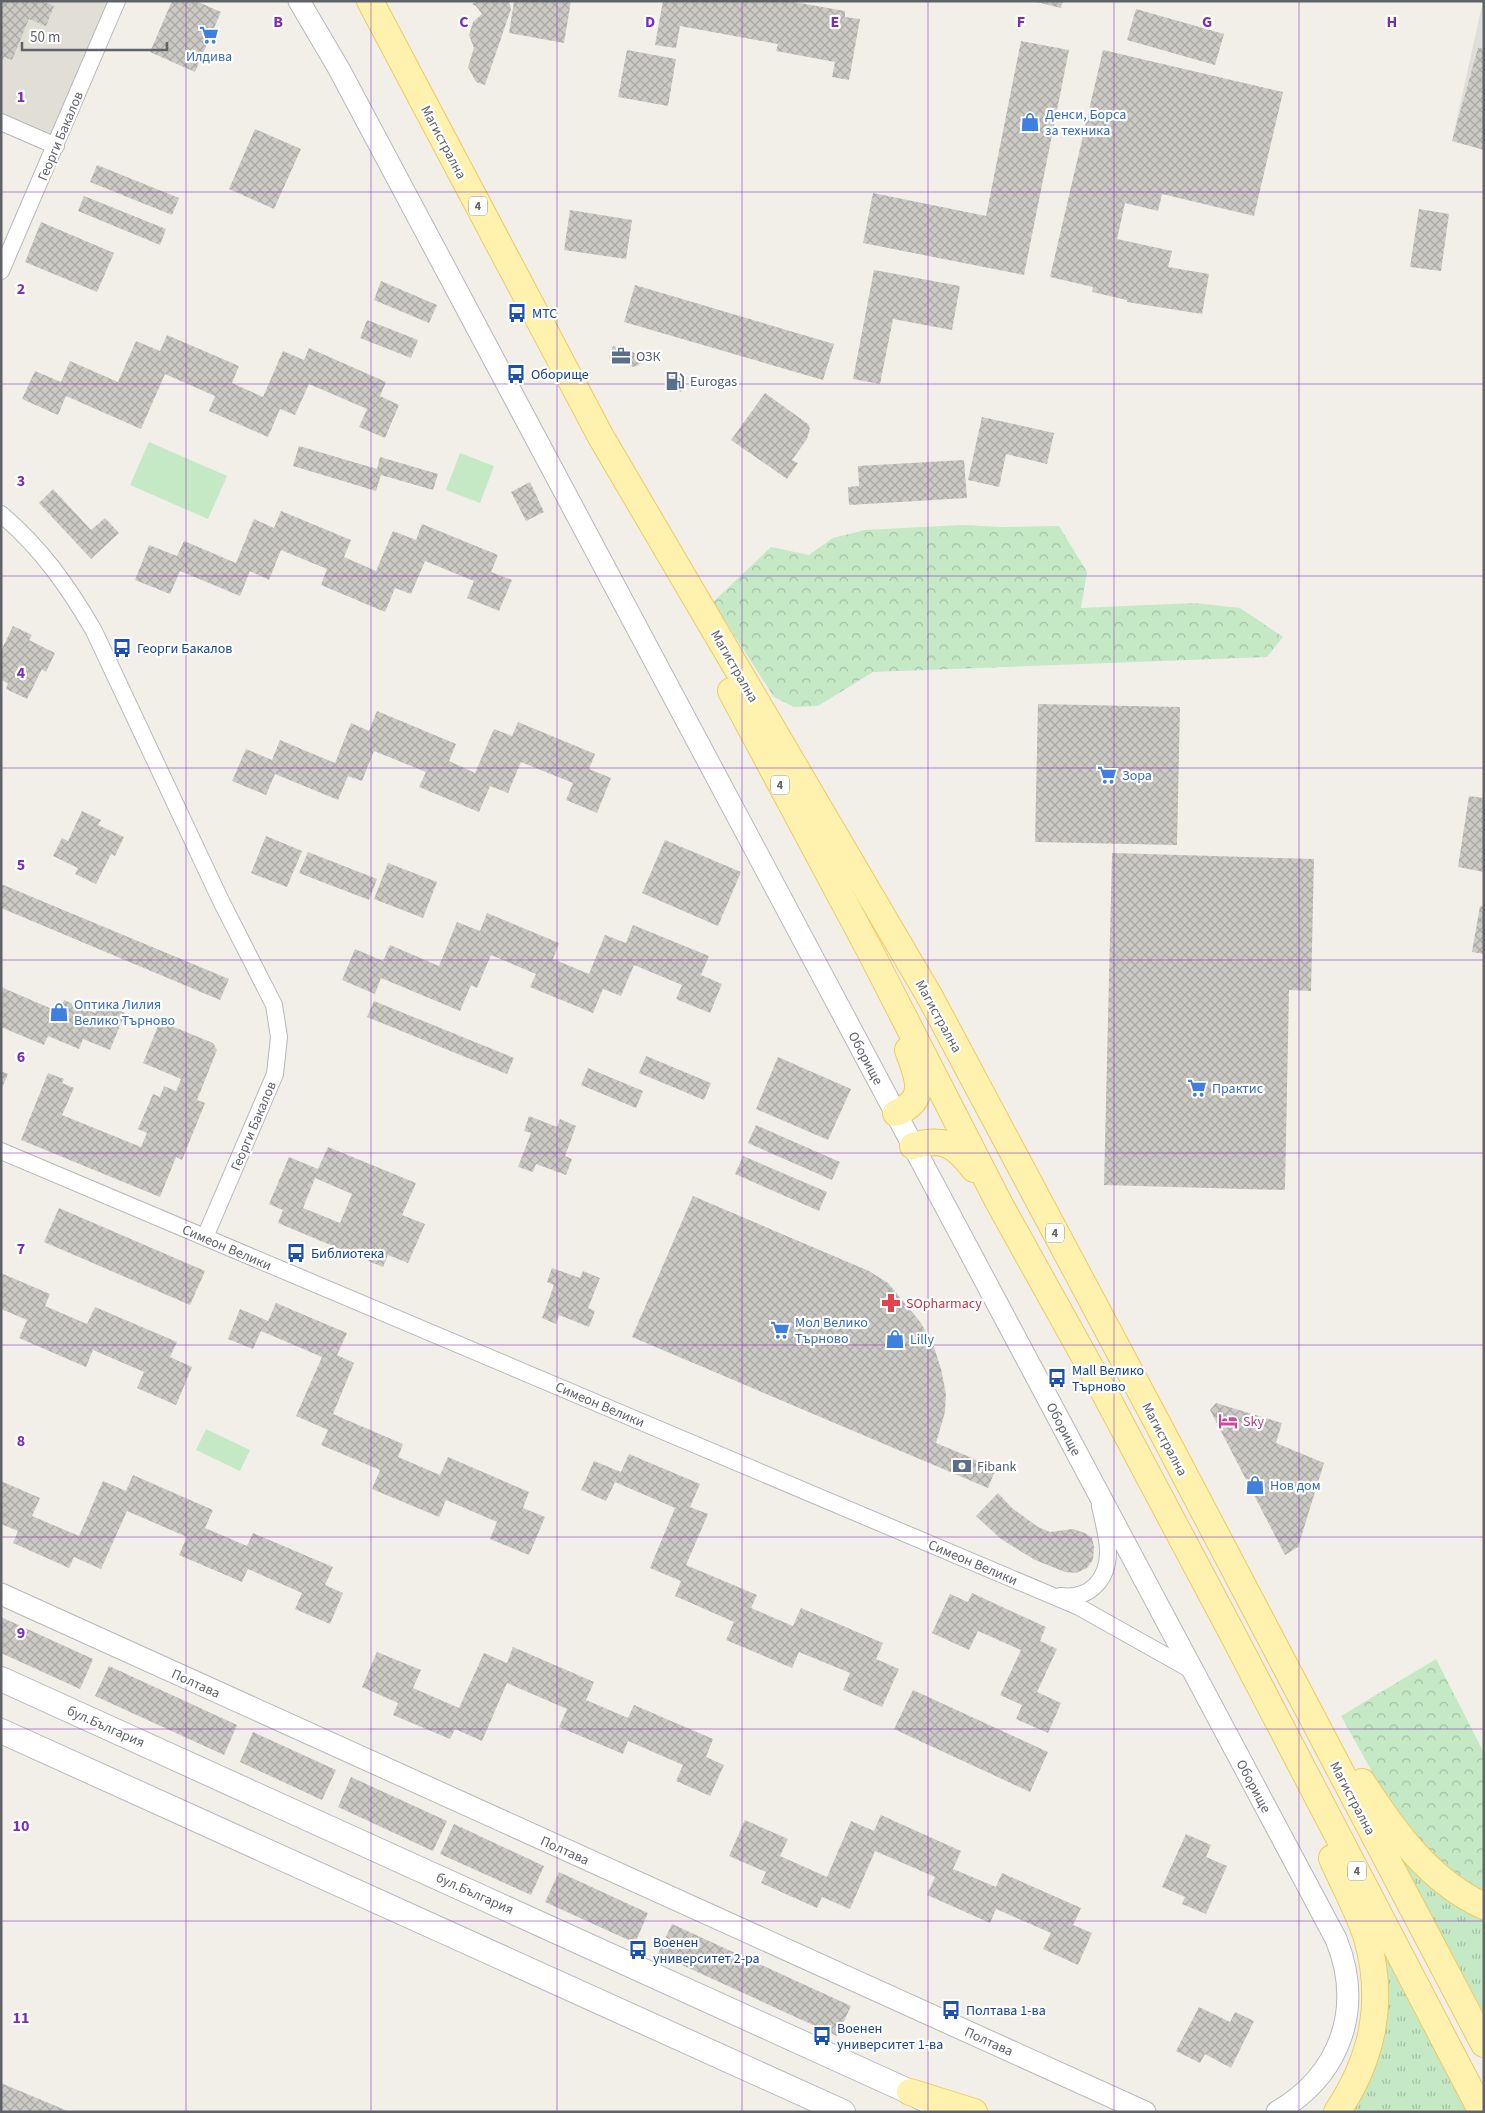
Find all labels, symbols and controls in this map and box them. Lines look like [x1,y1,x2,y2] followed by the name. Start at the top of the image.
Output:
[273,11,283,33] text: B
[459,11,469,33] text: C
[645,11,655,33] text: D
[831,11,839,33] text: E
[1017,11,1025,33] text: F
[1202,11,1212,33] text: G
[1387,11,1397,33] text: H
[22,20,168,52] scale bar
[198,24,220,46] supermarket icon: Илдива
[30,27,60,48] text: 50 m
[186,47,232,67] place label: Илдива
[17,86,25,108] text: 1
[33,89,89,184] street label: Георги Бакалов
[415,102,471,183] street label: Магистрална
[1045,105,1126,141] place label: Денси, Борса за техника
[1019,111,1041,133] shop icon: Денси, Борса за техника
[469,197,487,216] road number: 4
[17,278,25,300] text: 2
[506,302,528,324] bus stop icon: МТС
[532,304,557,324] place label: МТС
[610,345,632,367] office icon: ОЗК
[636,347,662,367] place label: ОЗК
[505,363,527,385] bus stop icon: Оборище
[531,365,589,385] place label: Оборище
[664,370,686,392] fuel station icon: Eurogas
[690,372,737,392] place label: Eurogas
[17,470,25,492] text: 3
[705,627,763,706] street label: Магистрална
[111,637,133,659] bus stop icon: Георги Бакалов
[137,639,232,659] place label: Георги Бакалов
[17,662,26,684] text: 4
[1096,764,1118,786] supermarket icon: Зора
[1122,766,1152,786] place label: Зора
[771,776,789,794] road number: 4
[17,854,25,876] text: 5
[910,976,966,1057] street label: Магистрална
[74,995,175,1031] place label: Оптика Лилия Велико Търново
[48,1001,70,1023] shop icon: Оптика Лилия Велико Търново
[843,1028,888,1089] street label: Оборище
[17,1046,25,1068] text: 6
[1186,1077,1208,1099] supermarket icon: Практис
[226,1079,282,1174] street label: Георги Бакалов
[1212,1079,1264,1099] place label: Практис
[179,1220,274,1276] street label: Симеон Велики
[1046,1224,1064,1242] road number: 4
[17,1238,25,1260] text: 7
[285,1242,307,1264] bus stop icon: Библиотека
[311,1244,384,1264] place label: Библиотека
[880,1292,902,1314] pharmacy icon: SOpharmacy
[906,1294,982,1314] place label: SOpharmacy
[795,1313,868,1349] place label: Мол Велико Търново
[769,1319,791,1341] supermarket icon: Мол Велико Търново
[884,1328,906,1350] shop icon: Lilly
[910,1330,934,1350] place label: Lilly
[1072,1361,1144,1397] place label: Mall Велико Търново
[1046,1367,1068,1389] bus stop icon: Mall Велико Търново
[552,1377,647,1433] street label: Симеон Велики
[1041,1399,1086,1460] street label: Оборище
[1136,1399,1192,1480] street label: Магистрална
[1217,1410,1239,1432] hotel icon: Sky
[1243,1412,1264,1432] place label: Sky
[17,1430,25,1452] text: 8
[951,1455,973,1477] bank icon: Fibank
[977,1457,1017,1477] place label: Fibank
[1244,1474,1266,1496] shop icon: Нов дом
[1270,1476,1321,1496] place label: Нов дом
[925,1535,1020,1591] street label: Симеон Велики
[17,1622,25,1644] text: 9
[168,1664,223,1704] street label: Полтава
[63,1701,148,1753] street label: бул.България
[1231,1756,1276,1817] street label: Оборище
[1324,1758,1380,1839] street label: Магистрална
[13,1815,29,1837] text: 10
[537,1831,592,1871] street label: Полтава
[1348,1862,1366,1880] road number: 4
[432,1868,517,1920] street label: бул.България
[653,1933,760,1969] place label: Военен университет 2-ра
[627,1939,649,1961] bus stop icon: Военен университет 2-ра
[940,1999,962,2021] bus stop icon: Полтава 1-ва
[966,2001,1046,2021] place label: Полтава 1-ва
[13,2007,29,2029] text: 11
[837,2019,943,2055] place label: Военен университет 1-ва
[961,2022,1016,2062] street label: Полтава
[811,2025,833,2047] bus stop icon: Военен университет 1-ва

